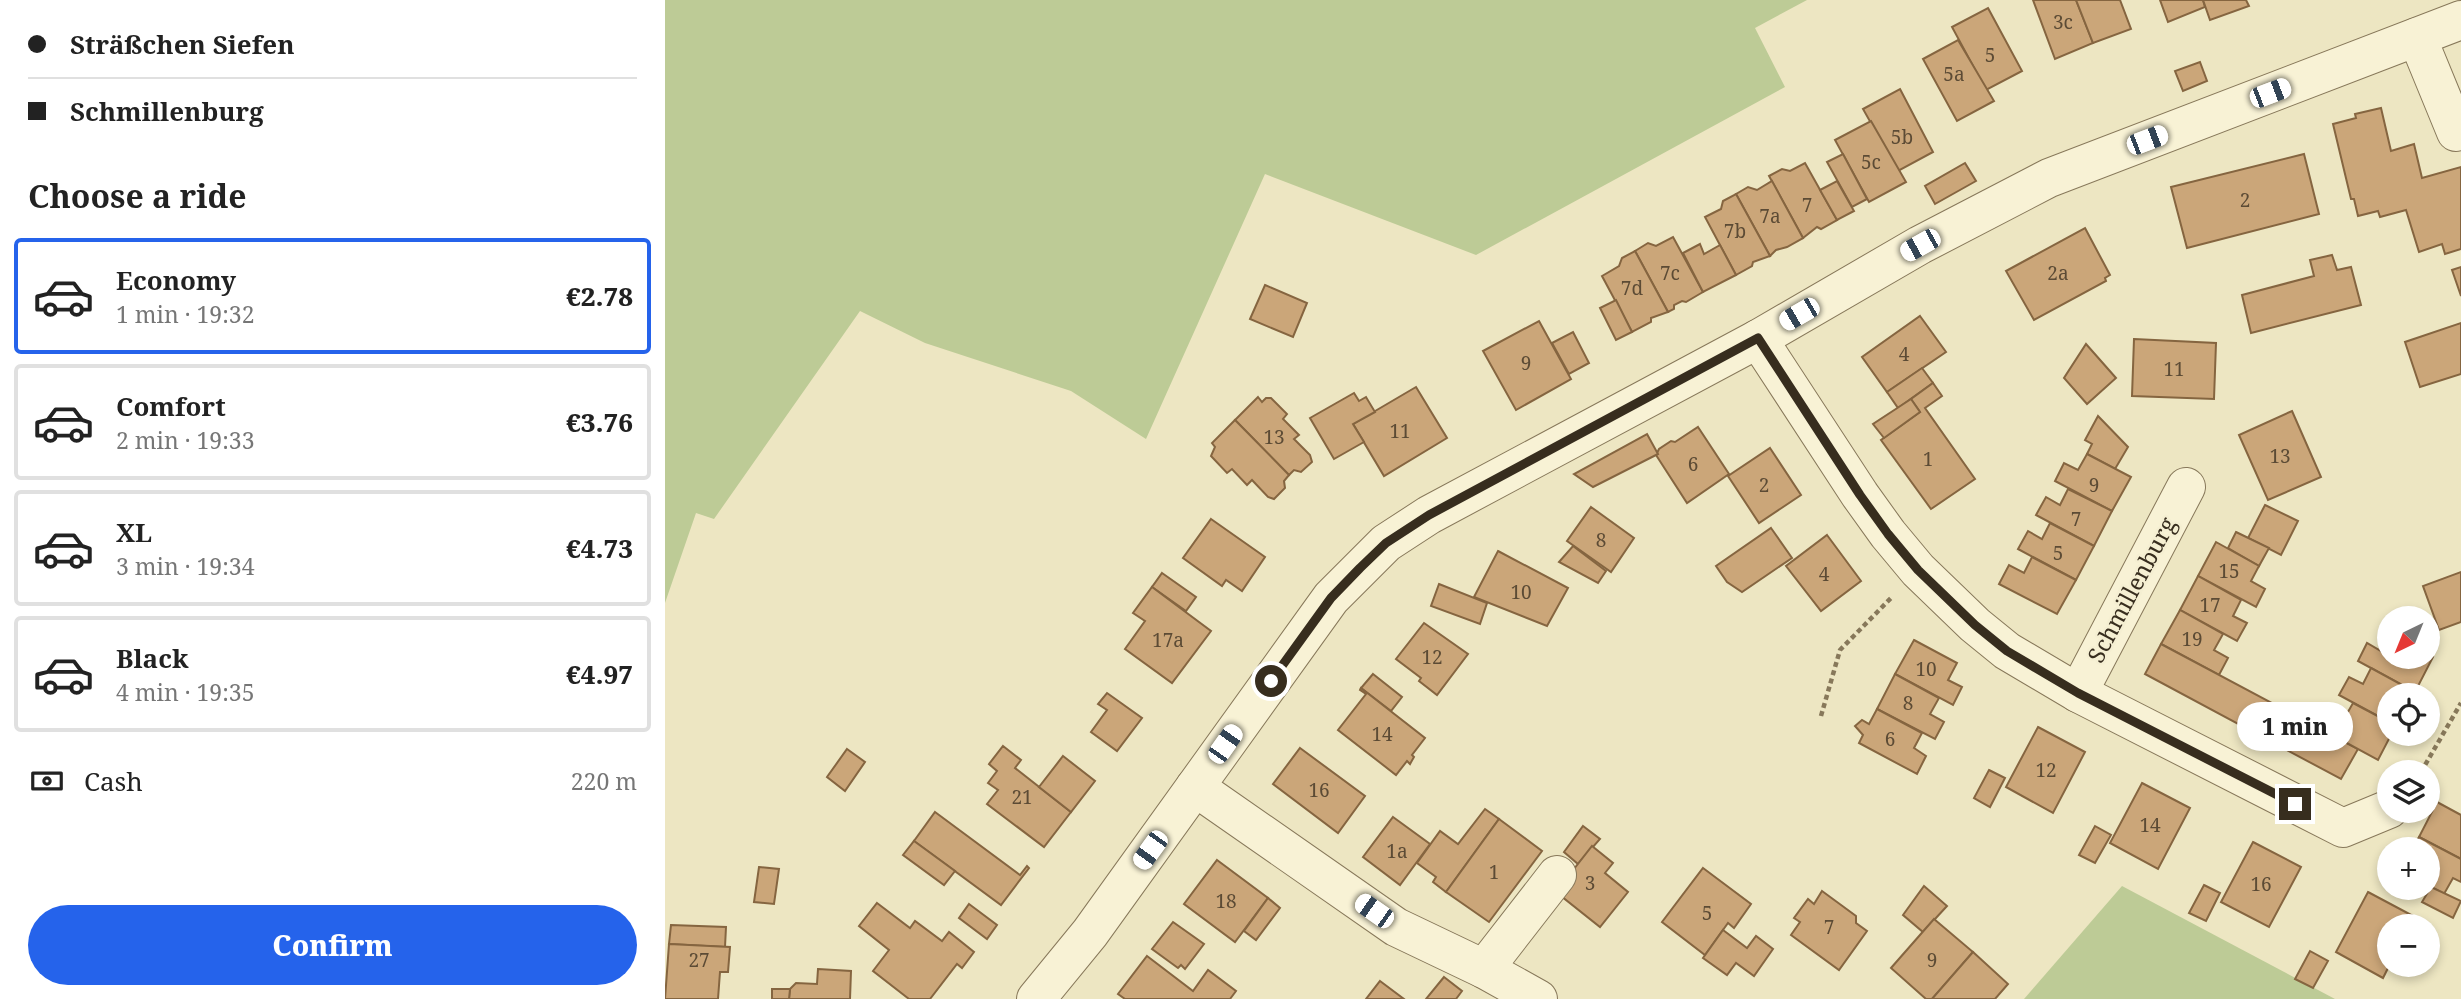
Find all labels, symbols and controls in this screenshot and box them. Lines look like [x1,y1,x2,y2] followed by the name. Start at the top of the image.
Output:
[2053,9,2073,35] house number: 3c
[70,26,295,62] text: Sträßchen Siefen
[1985,42,1995,68] house number: 5
[1943,61,1965,87] house number: 5a
[2247,76,2294,110] car
[70,93,264,129] text: Schmillenburg
[2124,123,2171,157] car
[1891,124,1913,150] house number: 5b
[1861,149,1881,175] house number: 5c
[28,174,247,217] text: Choose a ride
[2240,187,2250,213] house number: 2
[1802,192,1812,218] house number: 7
[1759,203,1781,229] house number: 7a
[1724,218,1746,244] house number: 7b
[1897,226,1944,264] car
[1660,260,1680,286] house number: 7c
[2047,260,2069,286] house number: 2a
[116,262,236,298] text: Economy
[32,265,95,328] icon: car
[1621,275,1643,301] house number: 7d
[566,278,633,314] text: €2.78
[1776,294,1823,334] car
[116,298,254,330] text: 1 min · 19:32
[1899,341,1910,367] house number: 4
[1521,350,1531,376] house number: 9
[2163,356,2185,382] house number: 11
[116,388,226,424] text: Comfort
[32,391,95,454] icon: car
[566,404,633,440] text: €3.76
[1389,418,1411,444] house number: 11
[116,424,254,456] text: 2 min · 19:33
[1263,424,1285,450] house number: 13
[2269,443,2291,469] house number: 13
[1923,446,1933,472] house number: 1
[1688,451,1698,477] house number: 6
[1759,472,1769,498] house number: 2
[2089,472,2099,498] house number: 9
[2071,506,2081,532] house number: 7
[2079,510,2183,668] street label: Schmillenburg
[116,514,152,550] text: XL
[32,517,95,580] icon: car
[1596,527,1606,553] house number: 8
[566,530,633,566] text: €4.73
[2053,540,2063,566] house number: 5
[116,550,254,582] text: 3 min · 19:34
[2218,558,2240,584] house number: 15
[1819,561,1830,587] house number: 4
[1510,579,1532,605] house number: 10
[2199,592,2221,618] house number: 17
[2377,606,2439,668] north arrow
[2377,606,2440,977] map controls
[2181,626,2203,652] house number: 19
[1152,627,1184,653] house number: 17a
[116,640,189,676] text: Black
[32,643,95,706] icon: car
[1421,644,1443,670] house number: 12
[566,656,633,692] text: €4.97
[1915,656,1937,682] house number: 10
[1255,665,1287,697] route start
[116,676,254,708] text: 4 min · 19:35
[2377,683,2440,746] button: locate
[1903,690,1913,716] house number: 8
[2237,702,2353,752] callout: 1 min
[2262,710,2328,742] text: 1 min
[1205,721,1246,767] car
[1371,721,1393,747] house number: 14
[1885,726,1895,752] house number: 6
[2035,757,2057,783] house number: 12
[2377,760,2440,823] button: layers
[28,762,66,800] icon: cash
[84,763,143,799] text: Cash
[571,765,637,797] text: 220 m
[1308,777,1330,803] house number: 16
[1011,784,1033,810] house number: 21
[2279,788,2311,820] route end
[2139,812,2161,838] house number: 14
[1130,827,1171,873] car
[2377,837,2440,900] button: +
[1386,838,1408,864] house number: 1a
[1489,859,1499,885] house number: 1
[1585,870,1595,896] house number: 3
[2250,871,2272,897] house number: 16
[1215,888,1237,914] house number: 18
[1351,890,1398,932] car
[1702,900,1712,926] house number: 5
[28,905,637,985] button: Confirm
[1824,914,1834,940] house number: 7
[2377,914,2440,977] button: −
[688,947,710,973] house number: 27
[1927,947,1937,973] house number: 9

